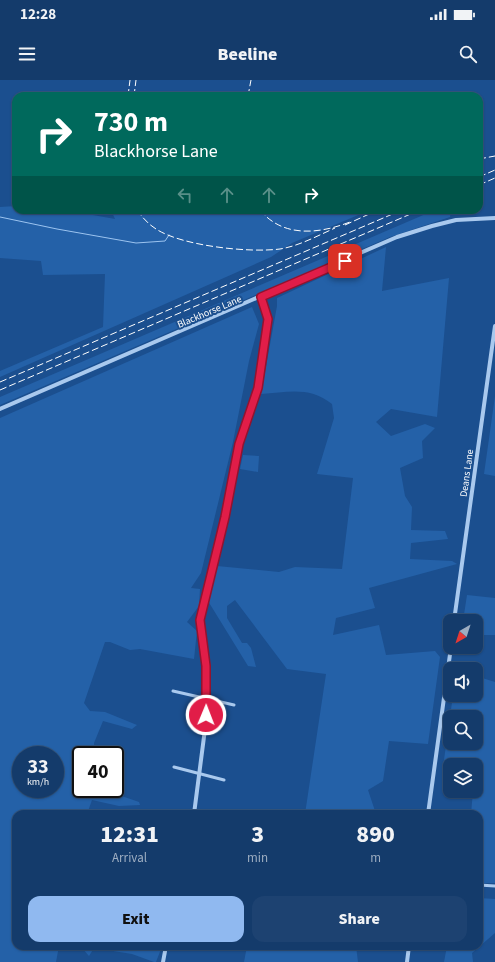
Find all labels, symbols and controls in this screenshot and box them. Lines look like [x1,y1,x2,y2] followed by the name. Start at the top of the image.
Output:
[20,4,56,25] text: 12:28
[218,42,277,67] text: Beeline
[16,43,38,65] icon: menu
[457,43,479,65] icon: search
[94,102,168,142] text: 730 m
[28,108,80,160] icon: right
[94,139,218,164] text: Blackhorse Lane
[174,184,196,206] icon: left
[216,184,238,206] icon: ahead
[258,184,280,206] icon: ahead
[300,184,322,206] icon: right
[328,244,362,278] pin
[334,250,356,272] icon: arrive
[175,292,244,332] street label: Blackhorse Lane
[457,448,477,498] street label: Deans Lane
[443,614,483,654] north arrow
[443,614,483,798] map controls
[443,662,483,702] button: sound
[185,694,227,736] position arrow
[443,710,483,750] button: search
[72,746,124,798] speed limit sign: 40
[27,753,49,781] text: 33
[443,758,483,798] button: layers
[27,775,49,789] text: km/h
[100,817,159,852] text: 12:31
[251,817,264,852] text: 3
[356,817,395,852] text: 890
[112,849,147,867] text: Arrival
[247,849,268,867] text: min
[370,849,381,867] text: m
[28,896,244,942] button: Exit
[252,896,467,942] button: Share

